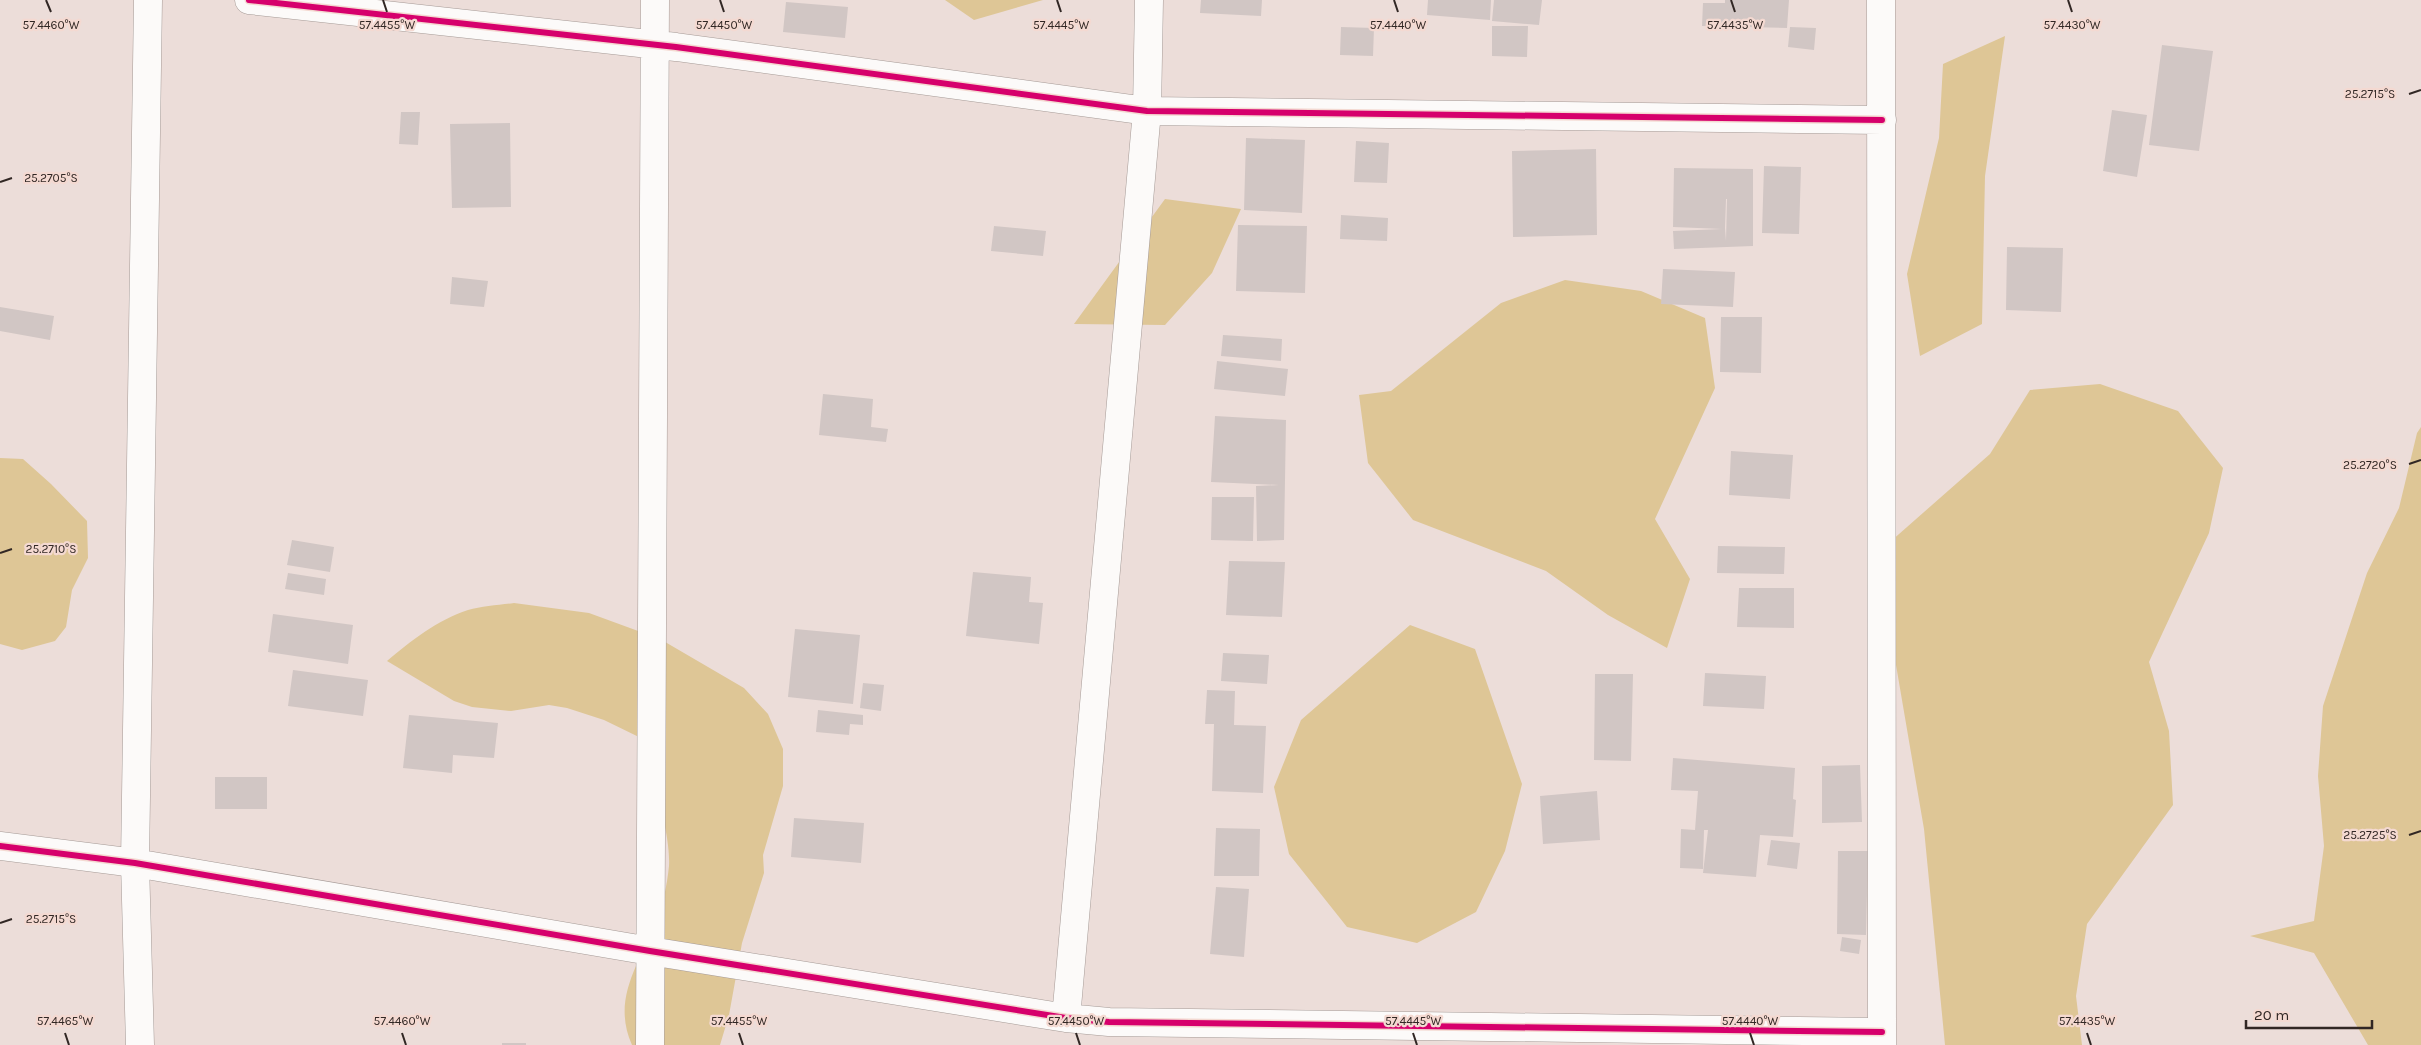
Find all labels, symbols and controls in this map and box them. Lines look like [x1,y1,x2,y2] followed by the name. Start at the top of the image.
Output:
[23,18,80,32] text: 57.4460°W
[359,18,415,32] text: 57.4455°W
[696,18,753,32] text: 57.4450°W
[1033,18,1089,32] text: 57.4445°W
[1370,18,1427,32] text: 57.4440°W
[1707,18,1764,32] text: 57.4435°W
[2044,18,2101,32] text: 57.4430°W
[2345,87,2395,101] text: 25.2715°S
[24,171,78,185] text: 25.2705°S
[2343,458,2397,472] text: 25.2720°S
[26,542,76,556] text: 25.2710°S
[2343,828,2397,842] text: 25.2725°S
[26,912,76,926] text: 25.2715°S
[2246,998,2372,1030] scale bar
[2254,1006,2289,1024] text: 20 m
[37,1014,93,1028] text: 57.4465°W
[374,1014,431,1028] text: 57.4460°W
[711,1014,767,1028] text: 57.4455°W
[1048,1014,1105,1028] text: 57.4450°W
[1385,1014,1441,1028] text: 57.4445°W
[1722,1014,1779,1028] text: 57.4440°W
[2059,1014,2116,1028] text: 57.4435°W

